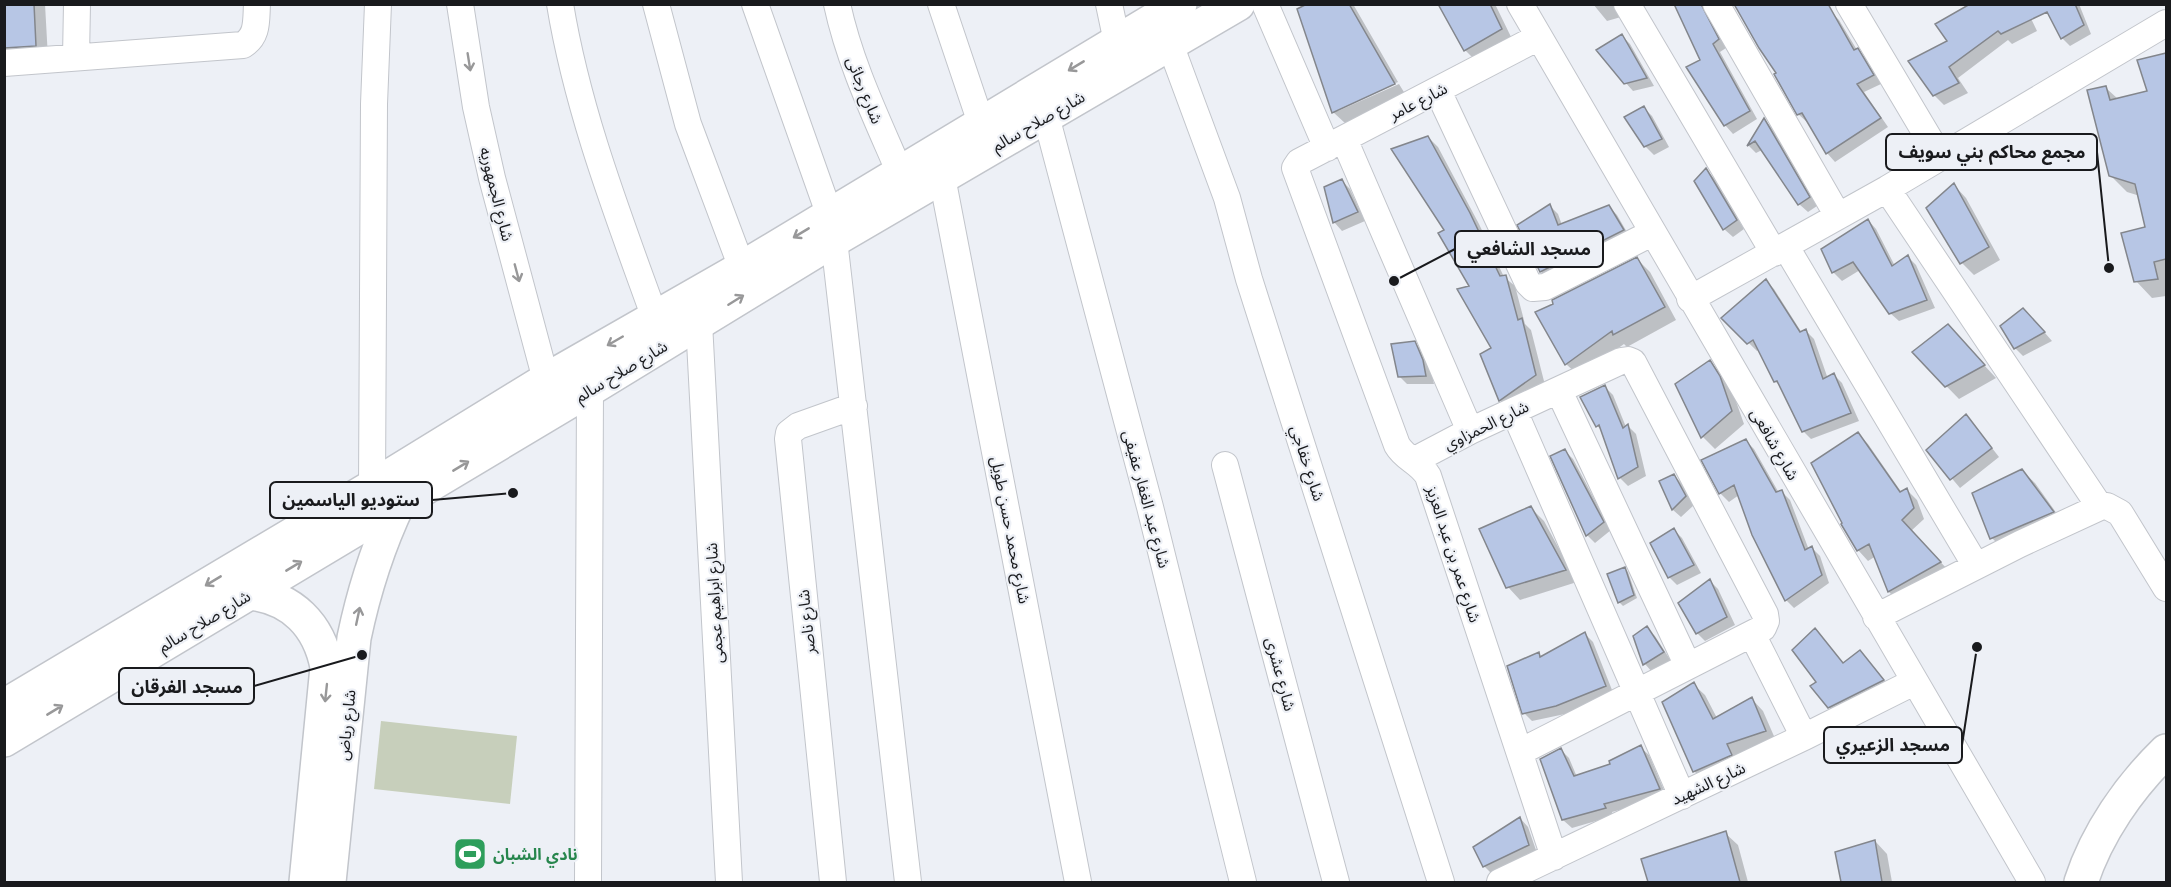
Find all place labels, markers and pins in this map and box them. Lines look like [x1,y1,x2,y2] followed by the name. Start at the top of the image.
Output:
[1886,134,2097,170] callout: مجمع محاكم بني سويف
[1455,231,1603,267] callout: مسجد الشافعي
[270,482,432,518] callout: ستوديو الياسمين
[119,668,254,704] callout: مسجد الفرقان
[1824,727,1962,763] callout: مسجد الزعيري
[452,836,488,872] sports icon: نادي الشبان
[493,845,578,868] place label: نادي الشبان

